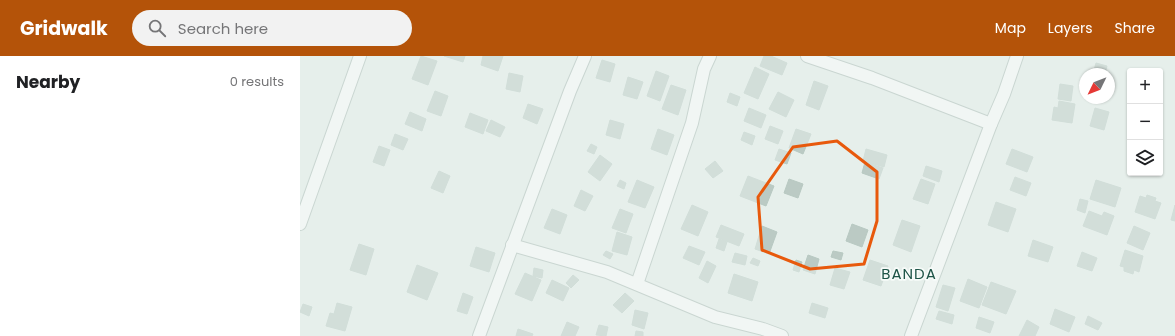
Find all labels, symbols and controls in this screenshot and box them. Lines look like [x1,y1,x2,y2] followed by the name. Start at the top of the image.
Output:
[132,10,412,46] search box
[20,15,108,42] text: Gridwalk
[146,17,168,39] icon: search
[178,18,268,39] text: Search here
[995,18,1026,38] text: Map
[1048,18,1092,38] text: Layers
[1114,18,1155,38] text: Share
[1079,68,1115,104] north arrow
[1127,68,1163,176] map controls
[1127,68,1163,104] button: +
[16,70,80,94] text: Nearby
[230,72,284,91] text: 0 results
[1127,104,1163,140] button: −
[1127,140,1163,176] button: layers
[881,263,937,284] district label: BANDA

